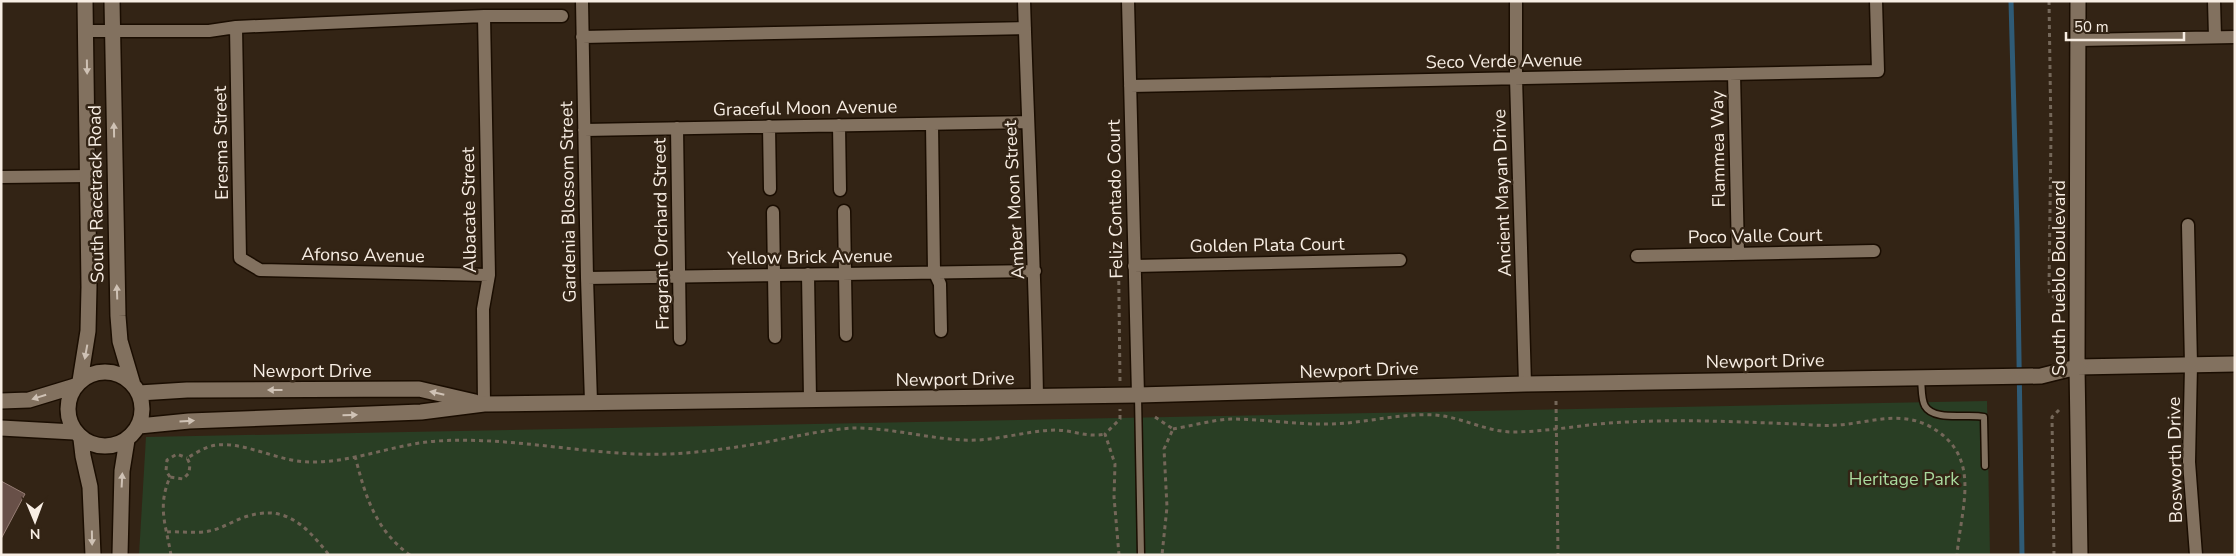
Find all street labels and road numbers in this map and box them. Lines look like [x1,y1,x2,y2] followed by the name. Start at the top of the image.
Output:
[1425,48,1583,74] street label: Seco Verde Avenue
[208,85,234,200] street label: Eresma Street
[1705,90,1731,208] street label: Flammea Way
[713,94,897,122] street label: Graceful Moon Avenue
[554,100,582,303] street label: Gardenia Blossom Street
[82,105,110,283] street label: South Racetrack Road
[1487,109,1517,277] street label: Ancient Mayan Drive
[998,119,1030,280] street label: Amber Moon Street
[1102,119,1128,279] street label: Feliz Contado Court
[647,137,675,330] street label: Fragrant Orchard Street
[456,146,482,273] street label: Albacate Street
[2047,180,2071,376] street label: South Pueblo Boulevard
[1688,223,1823,249] street label: Poco Valle Court
[1189,232,1345,258] street label: Golden Plata Court
[301,242,425,268] street label: Afonso Avenue
[726,244,893,270] street label: Yellow Brick Avenue
[1705,348,1825,374] street label: Newport Drive
[1299,356,1419,384] street label: Newport Drive
[253,359,371,383] street label: Newport Drive
[895,366,1015,392] street label: Newport Drive
[2162,397,2188,523] street label: Bosworth Drive

